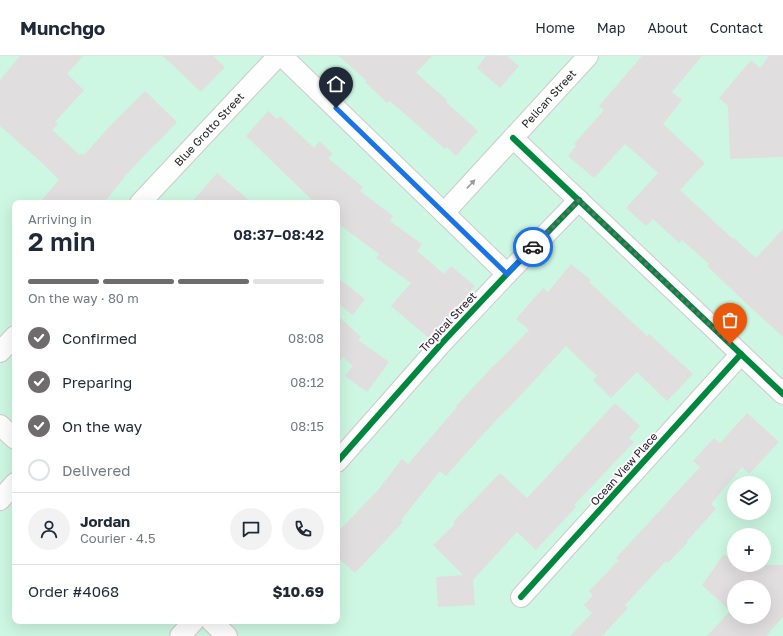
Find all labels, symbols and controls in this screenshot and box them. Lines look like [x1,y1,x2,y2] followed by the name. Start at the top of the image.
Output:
[20,16,105,39] text: Munchgo
[535,19,575,36] text: Home
[597,19,625,36] text: Map
[647,19,688,36] text: About
[710,19,763,36] text: Contact
[319,67,353,108] pin
[518,67,578,130] street label: Pelican Street
[325,73,347,95] icon: home
[171,90,246,168] street label: Blue Grotto Street
[466,179,475,189] one-way arrow
[28,211,92,227] text: Arriving in
[233,225,324,243] text: 08:37–08:42
[28,226,96,257] text: 2 min
[513,227,553,267] courier
[522,236,544,258] icon: car
[416,289,479,354] street label: Tropical Street
[28,290,139,306] text: On the way · 80 m
[713,303,747,344] pin
[719,309,741,331] icon: bag
[28,327,50,349] icon: check
[62,329,137,347] text: Confirmed
[288,330,324,346] text: 08:08
[28,371,50,393] icon: check
[62,373,132,391] text: Preparing
[290,374,324,390] text: 08:12
[28,415,50,437] icon: check
[62,417,142,435] text: On the way
[290,418,324,434] text: 08:15
[587,429,660,508] street label: Ocean View Place
[62,461,130,479] text: Delivered
[727,476,771,624] map controls
[727,476,771,520] button: layers
[28,508,70,550] button: person
[230,508,272,550] button: chat
[282,508,324,550] button: phone
[80,512,130,530] text: Jordan
[727,528,771,572] button: +
[80,530,155,546] text: Courier · 4.5
[727,580,771,624] button: −
[28,582,119,600] text: Order #4068
[273,582,324,600] text: $10.69

